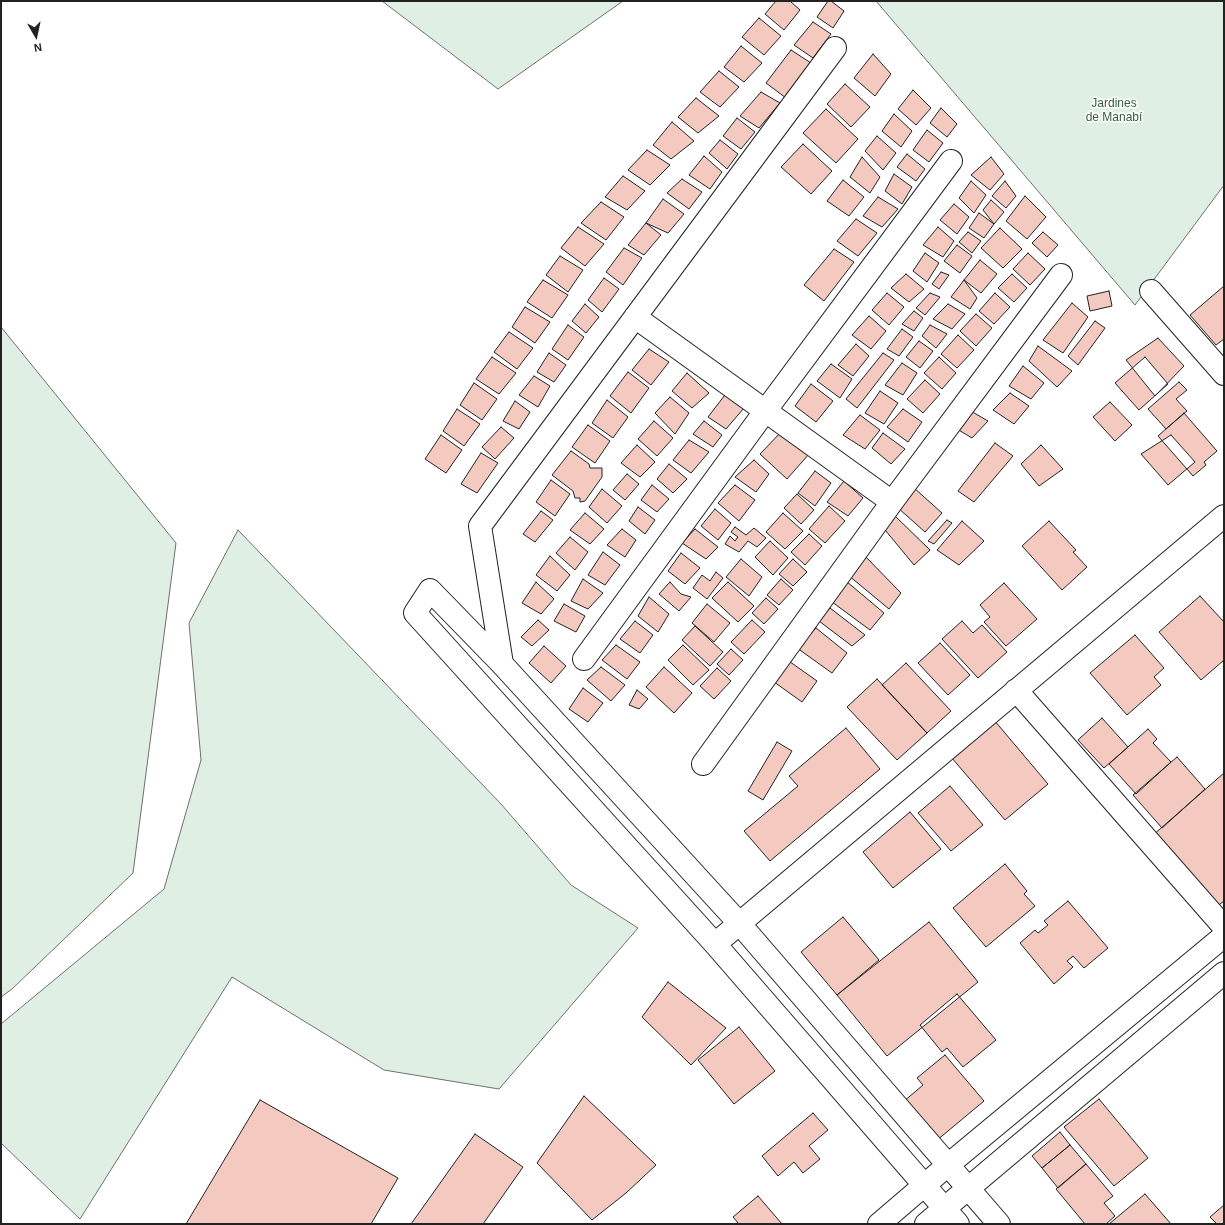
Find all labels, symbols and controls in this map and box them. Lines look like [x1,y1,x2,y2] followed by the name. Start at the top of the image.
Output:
[16,16,56,56] north arrow
[33,41,43,54] text: N
[1086,97,1142,125] park label: Jardines de Manabí

